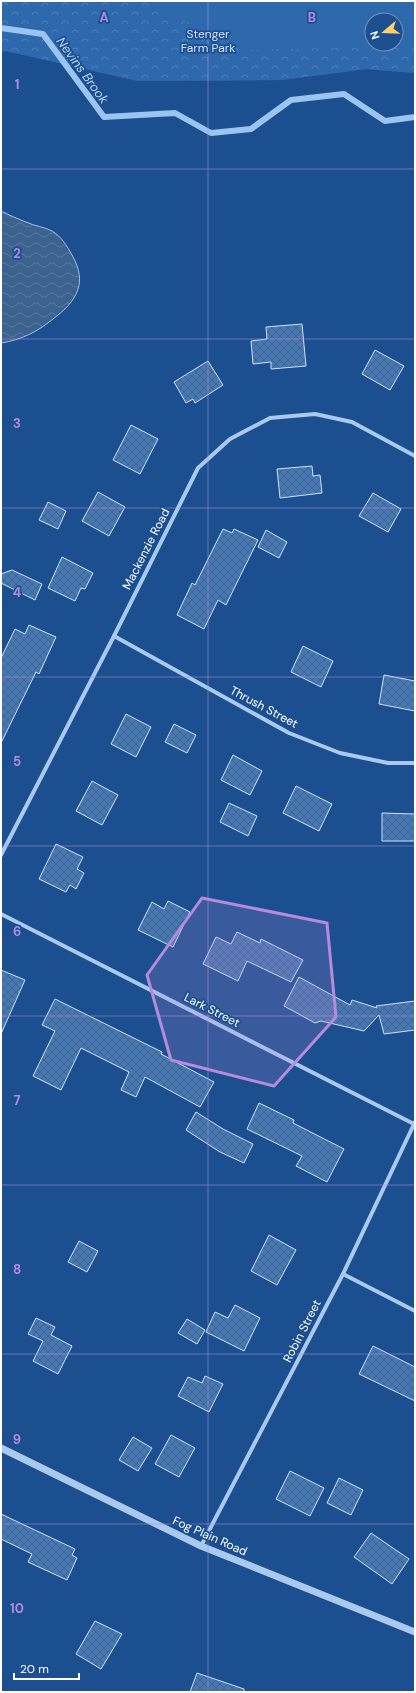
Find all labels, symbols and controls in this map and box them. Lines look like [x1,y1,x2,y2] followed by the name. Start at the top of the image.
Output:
[99,9,109,26] text: A
[308,9,316,26] text: B
[364,12,404,52] north arrow
[181,26,235,56] park label: Stenger Farm Park
[367,29,382,41] text: N
[53,34,113,107] water label: Nevins Brook
[15,76,19,93] text: 1
[13,245,21,262] text: 2
[13,415,21,432] text: 3
[119,506,173,592] street label: Mackenzie Road
[13,584,21,601] text: 4
[227,682,301,732] street label: Thrush Street
[13,753,21,770] text: 5
[13,923,21,940] text: 6
[181,989,243,1031] street label: Lark Street
[14,1092,21,1109] text: 7
[13,1261,21,1278] text: 8
[279,1297,325,1365] street label: Robin Street
[13,1431,21,1448] text: 9
[170,1512,250,1560] street label: Fog Plain Road
[10,1600,24,1617] text: 10
[14,1655,79,1681] scale bar
[20,1661,49,1677] text: 20 m

